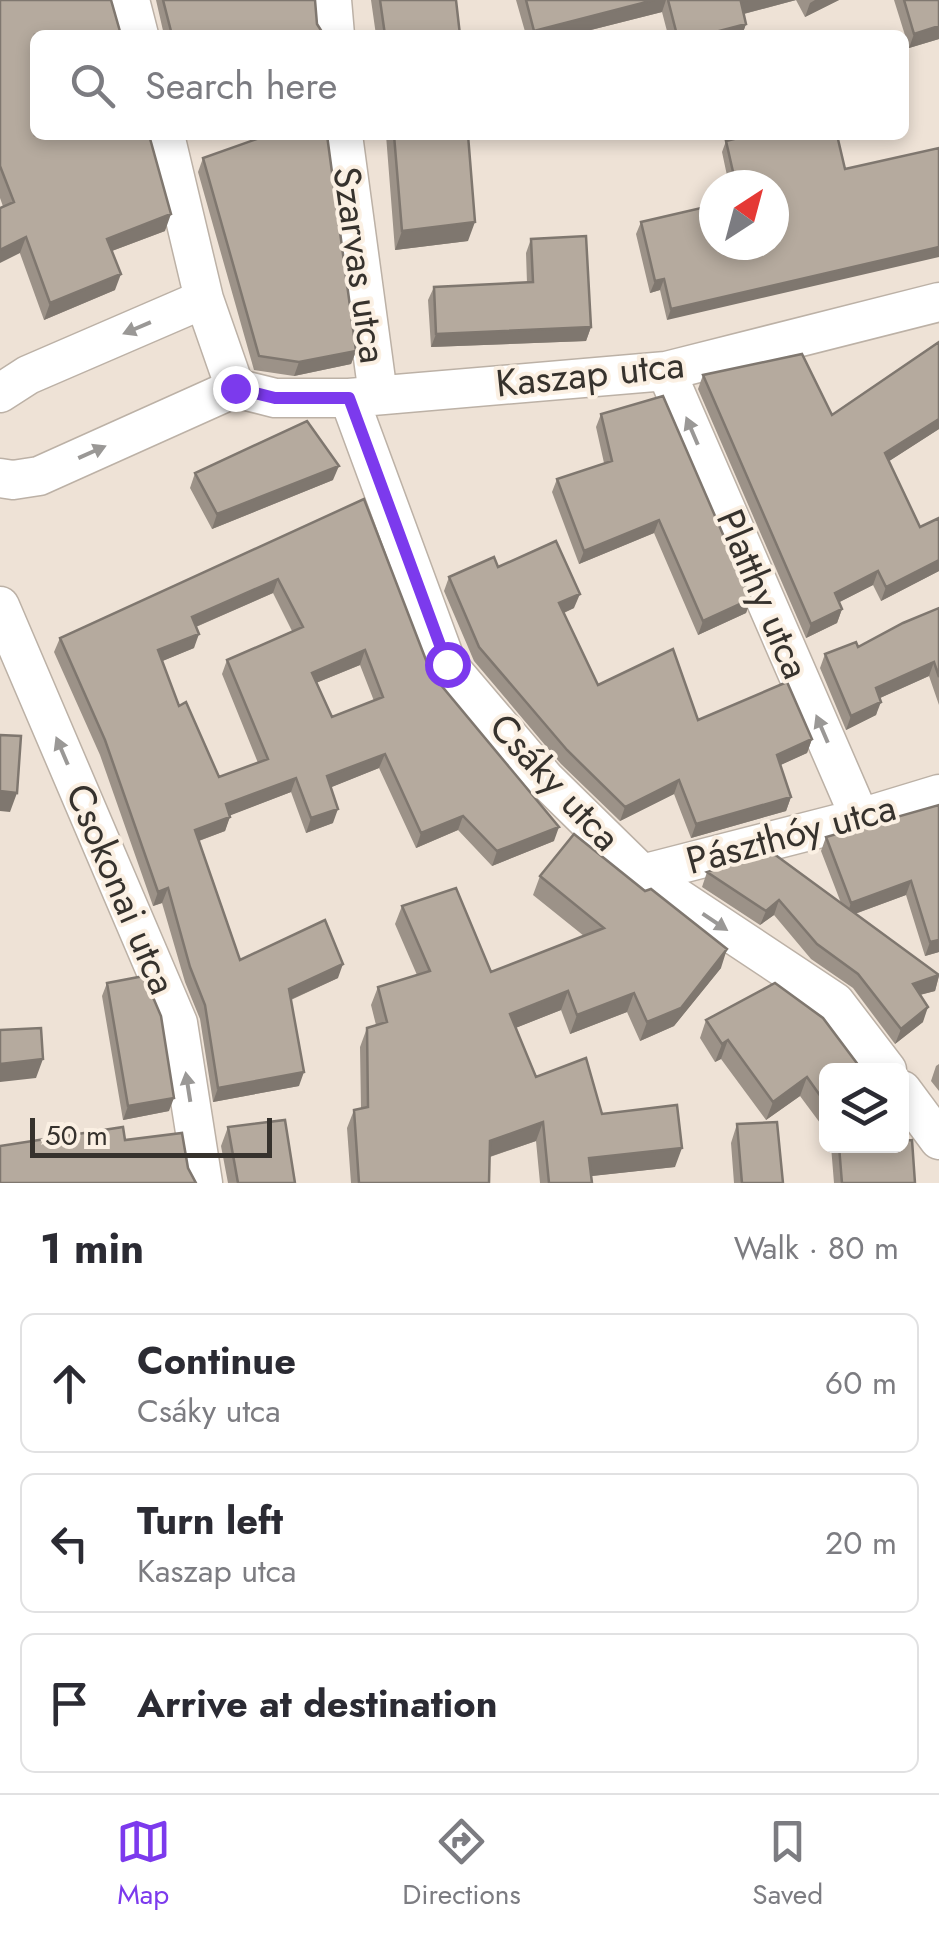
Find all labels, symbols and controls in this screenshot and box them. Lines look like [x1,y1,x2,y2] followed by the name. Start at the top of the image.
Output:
[30,30,909,140] search box
[65,58,120,113] icon: search
[145,58,337,113] text: Search here
[319,163,402,367] street label: Szarvas utca
[699,170,789,260] north arrow
[122,320,152,336] one-way arrow
[493,336,687,411] street label: Kaszap utca
[213,366,259,412] route end
[684,416,700,446] one-way arrow
[77,444,107,460] one-way arrow
[703,500,824,687] street label: Platthy utca
[425,642,471,688] route start
[477,700,634,863] street label: Csáky utca
[814,714,830,744] one-way arrow
[54,736,70,766] one-way arrow
[52,775,191,1003] street label: Csokonai utca
[680,779,902,888] street label: Pászthóy utca
[701,912,728,931] one-way arrow
[819,1063,909,1153] map controls
[819,1063,909,1153] button: layers
[180,1070,195,1102] one-way arrow
[30,1113,272,1158] scale bar
[45,1115,108,1156] text: 50 m
[40,1218,144,1279] text: 1 min
[734,1225,899,1271] text: Walk · 80 m
[137,1333,296,1388] text: Continue
[42,1356,97,1411] icon: ahead
[825,1360,897,1406] text: 60 m
[137,1388,281,1434] text: Csáky utca
[137,1493,283,1548] text: Turn left
[42,1516,97,1571] icon: left
[825,1520,897,1566] text: 20 m
[137,1548,297,1594] text: Kaszap utca
[42,1676,97,1731] icon: arrive
[137,1676,498,1731] text: Arrive at destination
[116,1814,171,1915] tab: Map
[402,1814,521,1915] tab: Directions
[752,1814,823,1915] tab: Saved

